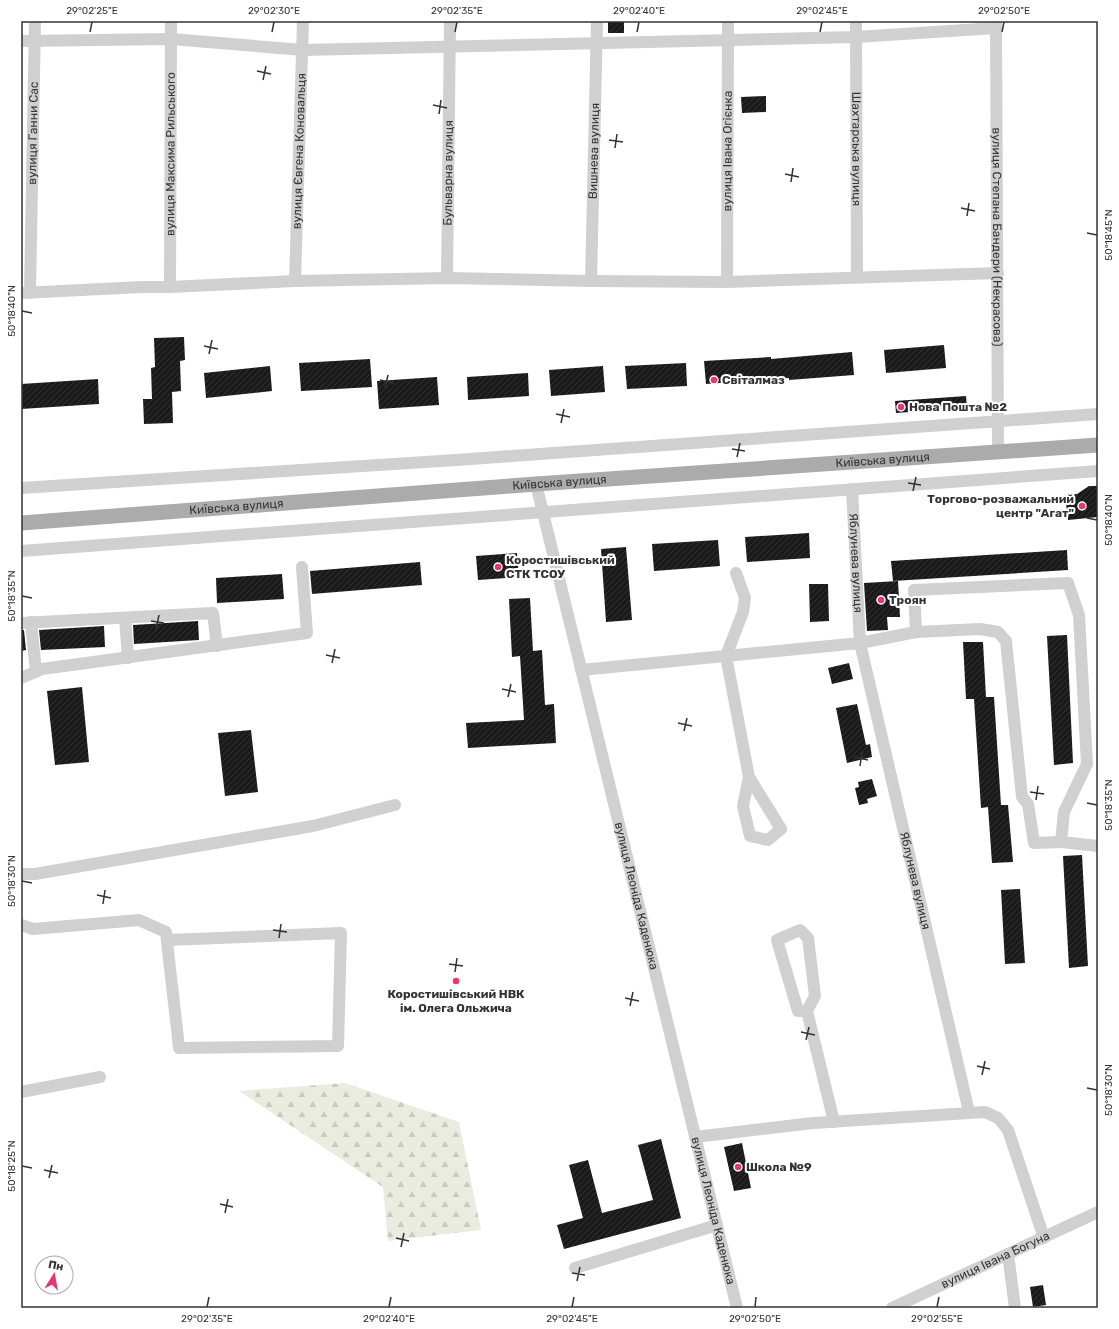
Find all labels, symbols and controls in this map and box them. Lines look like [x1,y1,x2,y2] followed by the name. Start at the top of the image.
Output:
[66,5,118,17] text: 29°02'25"E
[248,5,300,17] text: 29°02'30"E
[431,5,483,17] text: 29°02'35"E
[613,5,665,17] text: 29°02'40"E
[796,5,848,17] text: 29°02'45"E
[978,5,1030,17] text: 29°02'50"E
[163,72,178,236] street label: вулиця Максима Рильського
[290,73,308,229] street label: вулиця Євгена Коновальця
[25,81,41,185] street label: вулиця Ганни Сас
[720,91,735,211] street label: вулиця Івана Огієнка
[849,92,864,206] street label: Шахтарська вулиця
[586,103,602,199] street label: Вишнева вулиця
[441,120,456,226] street label: Бульварна вулиця
[989,127,1005,347] street label: вулиця Степана Бандери (Некрасова)
[1103,209,1115,261] text: 50°18'45"N
[6,285,18,337] text: 50°18'40"N
[722,373,785,387] place label: Світалмаз
[709,375,719,385] marker: Світалмаз
[909,400,1007,414] place label: Нова Пошта №2
[896,402,906,412] marker: Нова Пошта №2
[835,450,930,470] street label: Київська вулиця
[512,472,607,493] street label: Київська вулиця
[927,492,1074,520] place label: Торгово-розважальний центр "Агат"
[1103,494,1115,546] text: 50°18'40"N
[189,496,284,517] street label: Київська вулиця
[1077,501,1087,511] marker: Торгово-розважальний центр "Агат"
[846,513,865,613] street label: Яблунева вулиця
[506,553,615,581] place label: Коростишівський СТК ТСОУ
[493,562,503,572] marker: Коростишівський СТК ТСОУ
[6,570,18,622] text: 50°18'35"N
[889,593,926,607] place label: Троян
[876,595,886,605] marker: Троян
[1103,779,1115,831] text: 50°18'35"N
[612,821,661,971] street label: вулиця Леоніда Каденюка
[897,830,933,931] street label: Яблунева вулиця
[6,855,18,907] text: 50°18'30"N
[451,976,461,986] marker: Коростишівський НВК ім. Олега Ольжича
[387,987,525,1015] place label: Коростишівський НВК ім. Олега Ольжича
[1103,1064,1115,1116] text: 50°18'30"N
[689,1135,738,1286] street label: вулиця Леоніда Каденюка
[6,1140,18,1192] text: 50°18'25"N
[746,1160,812,1174] place label: Школа №9
[733,1162,743,1172] marker: Школа №9
[939,1229,1052,1291] street label: вулиця Івана Богуна
[34,1255,74,1295] north arrow
[47,1258,65,1274] text: Пн
[181,1313,233,1325] text: 29°02'35"E
[363,1313,415,1325] text: 29°02'40"E
[546,1313,598,1325] text: 29°02'45"E
[729,1313,781,1325] text: 29°02'50"E
[911,1313,963,1325] text: 29°02'55"E

